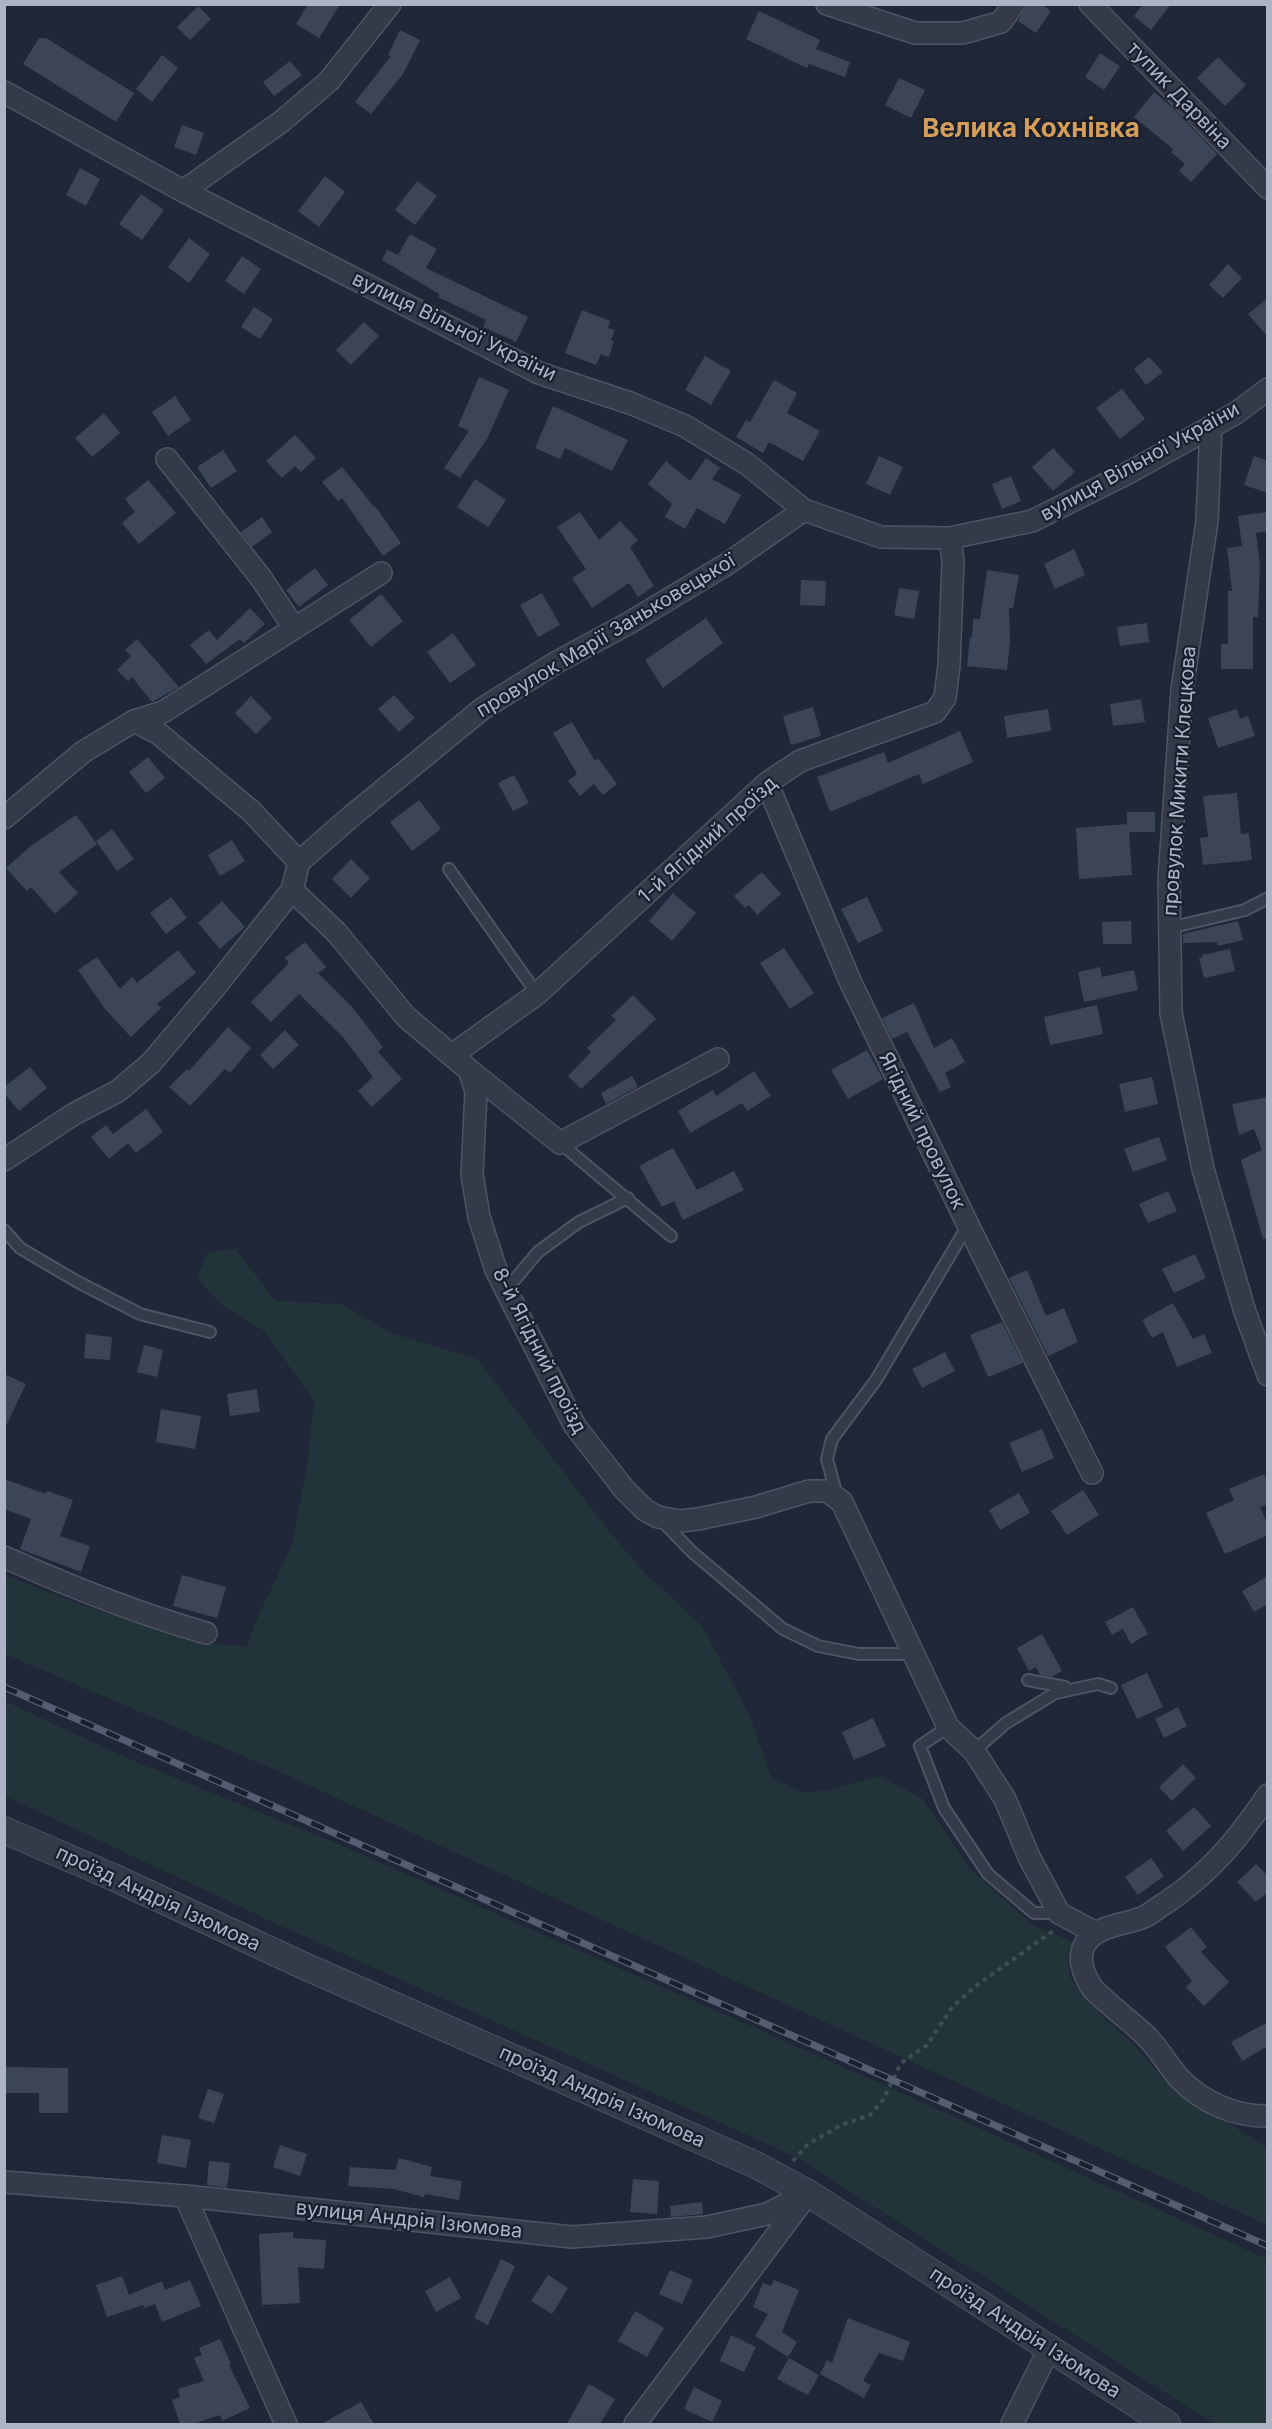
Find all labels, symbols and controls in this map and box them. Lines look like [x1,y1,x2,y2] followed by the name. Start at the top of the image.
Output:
[1122,37,1236,155] street label: тупик Дарвіна
[922,113,1140,145] district label: Велика Кохнівка
[348,267,560,387] street label: вулиця Вільної України
[1036,397,1244,527] street label: вулиця Вільної України
[472,549,740,723] street label: провулок Марії Заньковецької
[1159,645,1201,917] street label: провулок Микити Клєцкова
[634,771,782,909] street label: 1-й Ягідний проїзд
[873,1048,971,1214] street label: Ягідний провулок
[487,1264,591,1438] street label: 8-й Ягідний проїзд
[52,1841,264,1957] street label: проїзд Андрія Ізюмова
[495,2041,709,2153] street label: проїзд Андрія Ізюмова
[295,2196,523,2244] street label: вулиця Андрія Ізюмова
[925,2262,1125,2404] street label: проїзд Андрія Ізюмова

